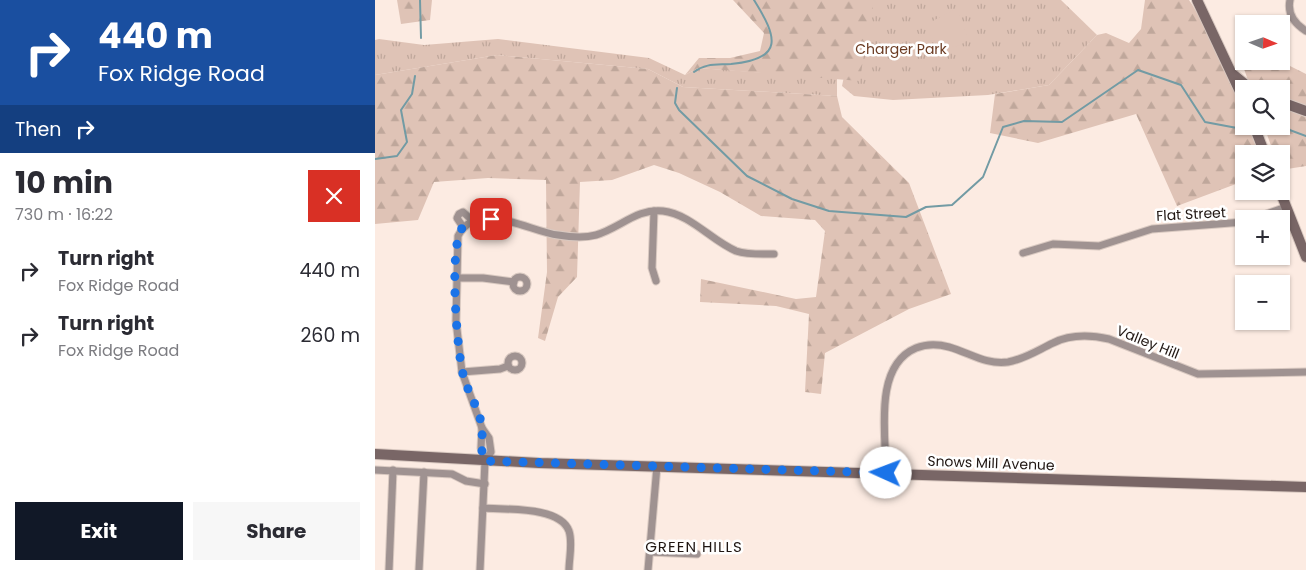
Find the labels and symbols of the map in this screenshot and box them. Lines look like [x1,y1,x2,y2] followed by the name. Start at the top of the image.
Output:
[1235,15,1290,70] north arrow
[855,39,948,59] park label: Charger Park
[470,198,512,240] pin
[1156,202,1226,226] street label: Flat Street
[1114,320,1182,364] street label: Valley Hill
[859,446,911,498] position arrow
[927,451,1055,475] street label: Snows Mill Avenue
[645,536,743,557] district label: GREEN HILLS

